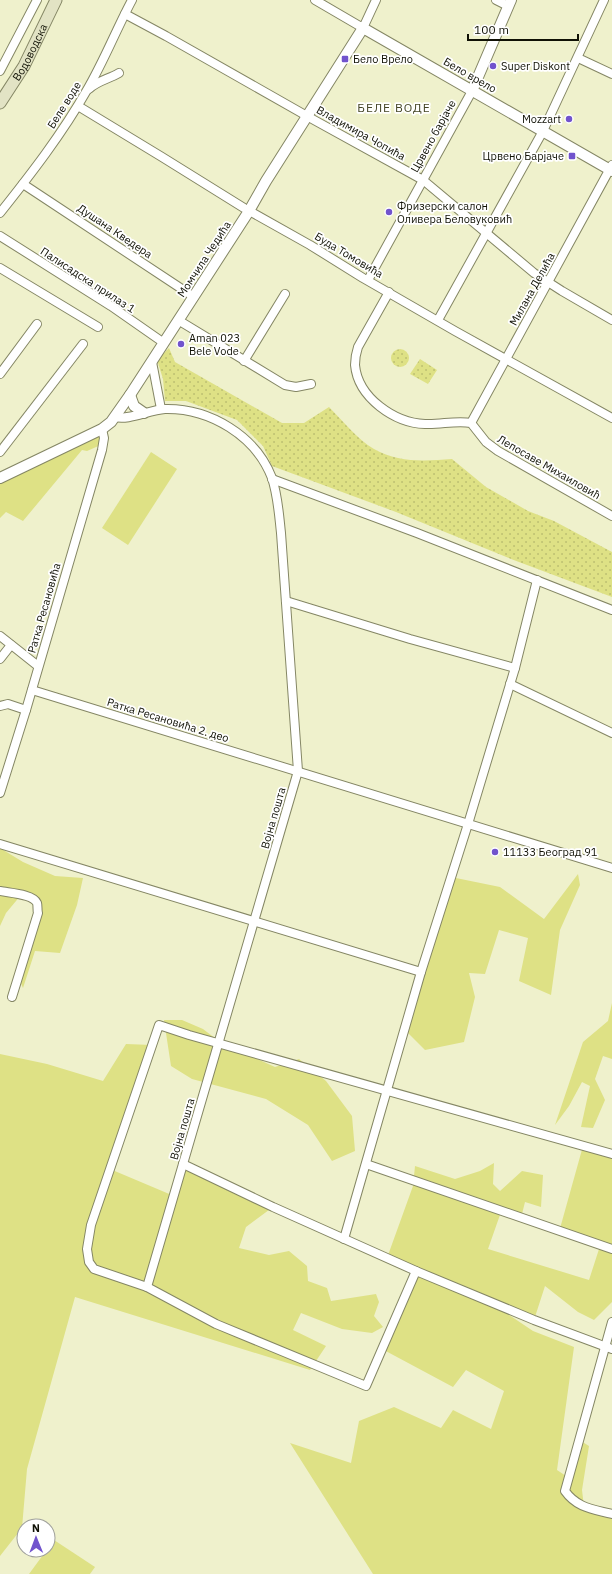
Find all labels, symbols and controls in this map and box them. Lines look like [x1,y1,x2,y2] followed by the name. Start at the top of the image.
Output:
[468,16,578,42] scale bar
[9,21,50,83] street label: Водоводска
[474,22,509,37] text: 100 m
[353,52,413,66] place label: Бело Врело
[340,54,350,64] marker: Бело Врело
[441,54,499,96] street label: Бело врело
[501,59,570,73] place label: Super Diskont
[488,61,498,71] marker: Super Diskont
[44,79,84,131] street label: Беле воде
[407,97,459,175] street label: Црвено барјаче
[357,100,431,115] district label: БЕЛЕ ВОДЕ
[314,103,408,163] street label: Владимира Чопића
[522,112,561,126] place label: Mozzart
[564,114,574,124] marker: Mozzart
[482,149,564,163] place label: Црвено Барјаче
[567,151,577,161] marker: Црвено Барјаче
[397,199,512,226] place label: Фризерски салон Оливера Беловуковић
[75,201,155,261] street label: Душана Кведера
[384,207,394,217] marker: Фризерски салон Оливера Беловуковић
[174,218,234,300] street label: Момчила Чедића
[312,229,386,281] street label: Буда Томовића
[38,244,138,316] street label: Палисадска прилаз 1
[506,250,558,328] street label: Милана Делића
[189,331,240,358] place label: Aman 023 Bele Vode
[176,339,186,349] marker: Aman 023 Bele Vode
[495,432,603,502] street label: Лепосаве Михаиловић
[24,561,64,655] street label: Ратка Ресановића
[105,695,231,745] street label: Ратка Ресановића 2. део
[258,786,288,850] street label: Војна пошта
[503,845,598,859] place label: 11133 Београд 91
[490,847,500,857] marker: 11133 Београд 91
[167,1097,197,1161] street label: Војна пошта
[16,1518,56,1558] north arrow
[32,1521,40,1535] text: N

